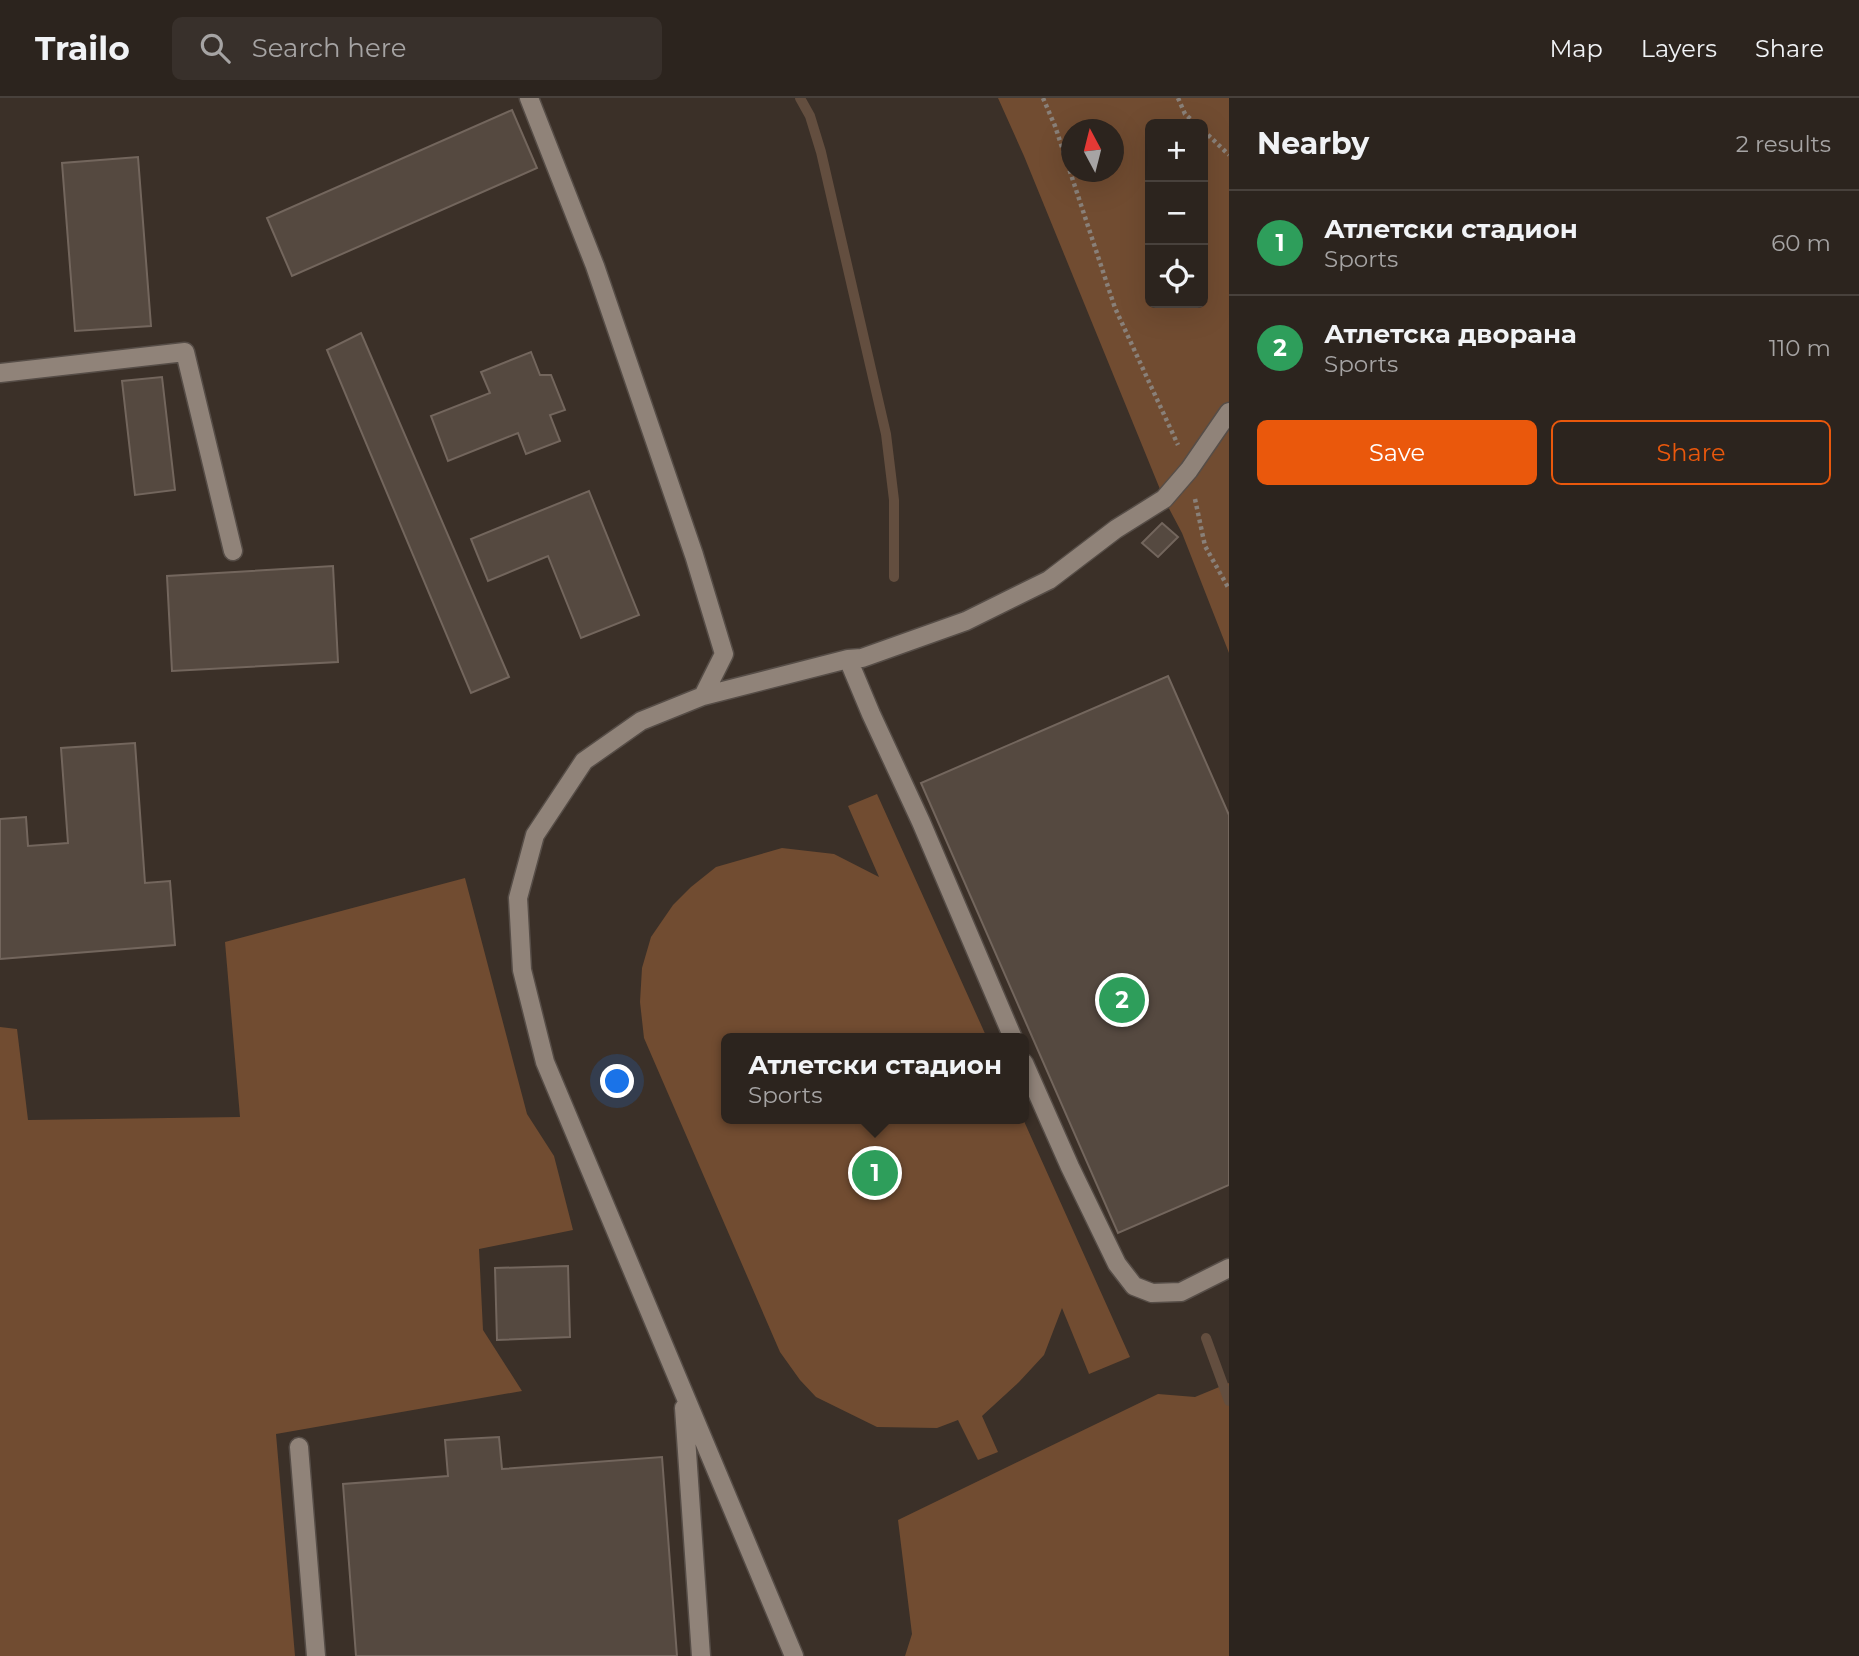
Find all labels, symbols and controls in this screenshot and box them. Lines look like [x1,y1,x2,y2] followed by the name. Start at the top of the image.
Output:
[172,17,662,80] search box
[35,28,130,68] text: Trailo
[196,29,234,67] icon: search
[252,32,406,64] text: Search here
[1549,34,1603,63] text: Map
[1641,34,1717,63] text: Layers
[1755,34,1824,63] text: Share
[1061,119,1124,182] north arrow
[1145,119,1208,308] map controls
[1145,119,1208,182] button: +
[1257,125,1369,162] text: Nearby
[1736,130,1831,158] text: 2 results
[1145,182,1208,245] button: −
[1324,213,1578,245] text: Атлетски стадион
[1275,229,1285,257] text: 1
[1771,229,1831,257] text: 60 m
[1145,245,1208,308] button: locate
[1324,245,1398,273] text: Sports
[1324,318,1577,350] text: Атлетска дворана
[1273,334,1287,362] text: 2
[1769,334,1831,362] text: 110 m
[1324,350,1398,378] text: Sports
[1257,420,1537,485] button: Save
[1551,420,1831,485] button: Share
[1099,974,1145,1026] pin: 2
[721,1033,1029,1124] popup
[748,1049,1002,1081] text: Атлетски стадион
[600,1064,634,1098] your location
[748,1081,822,1109] text: Sports
[852,1147,898,1199] pin: 1

